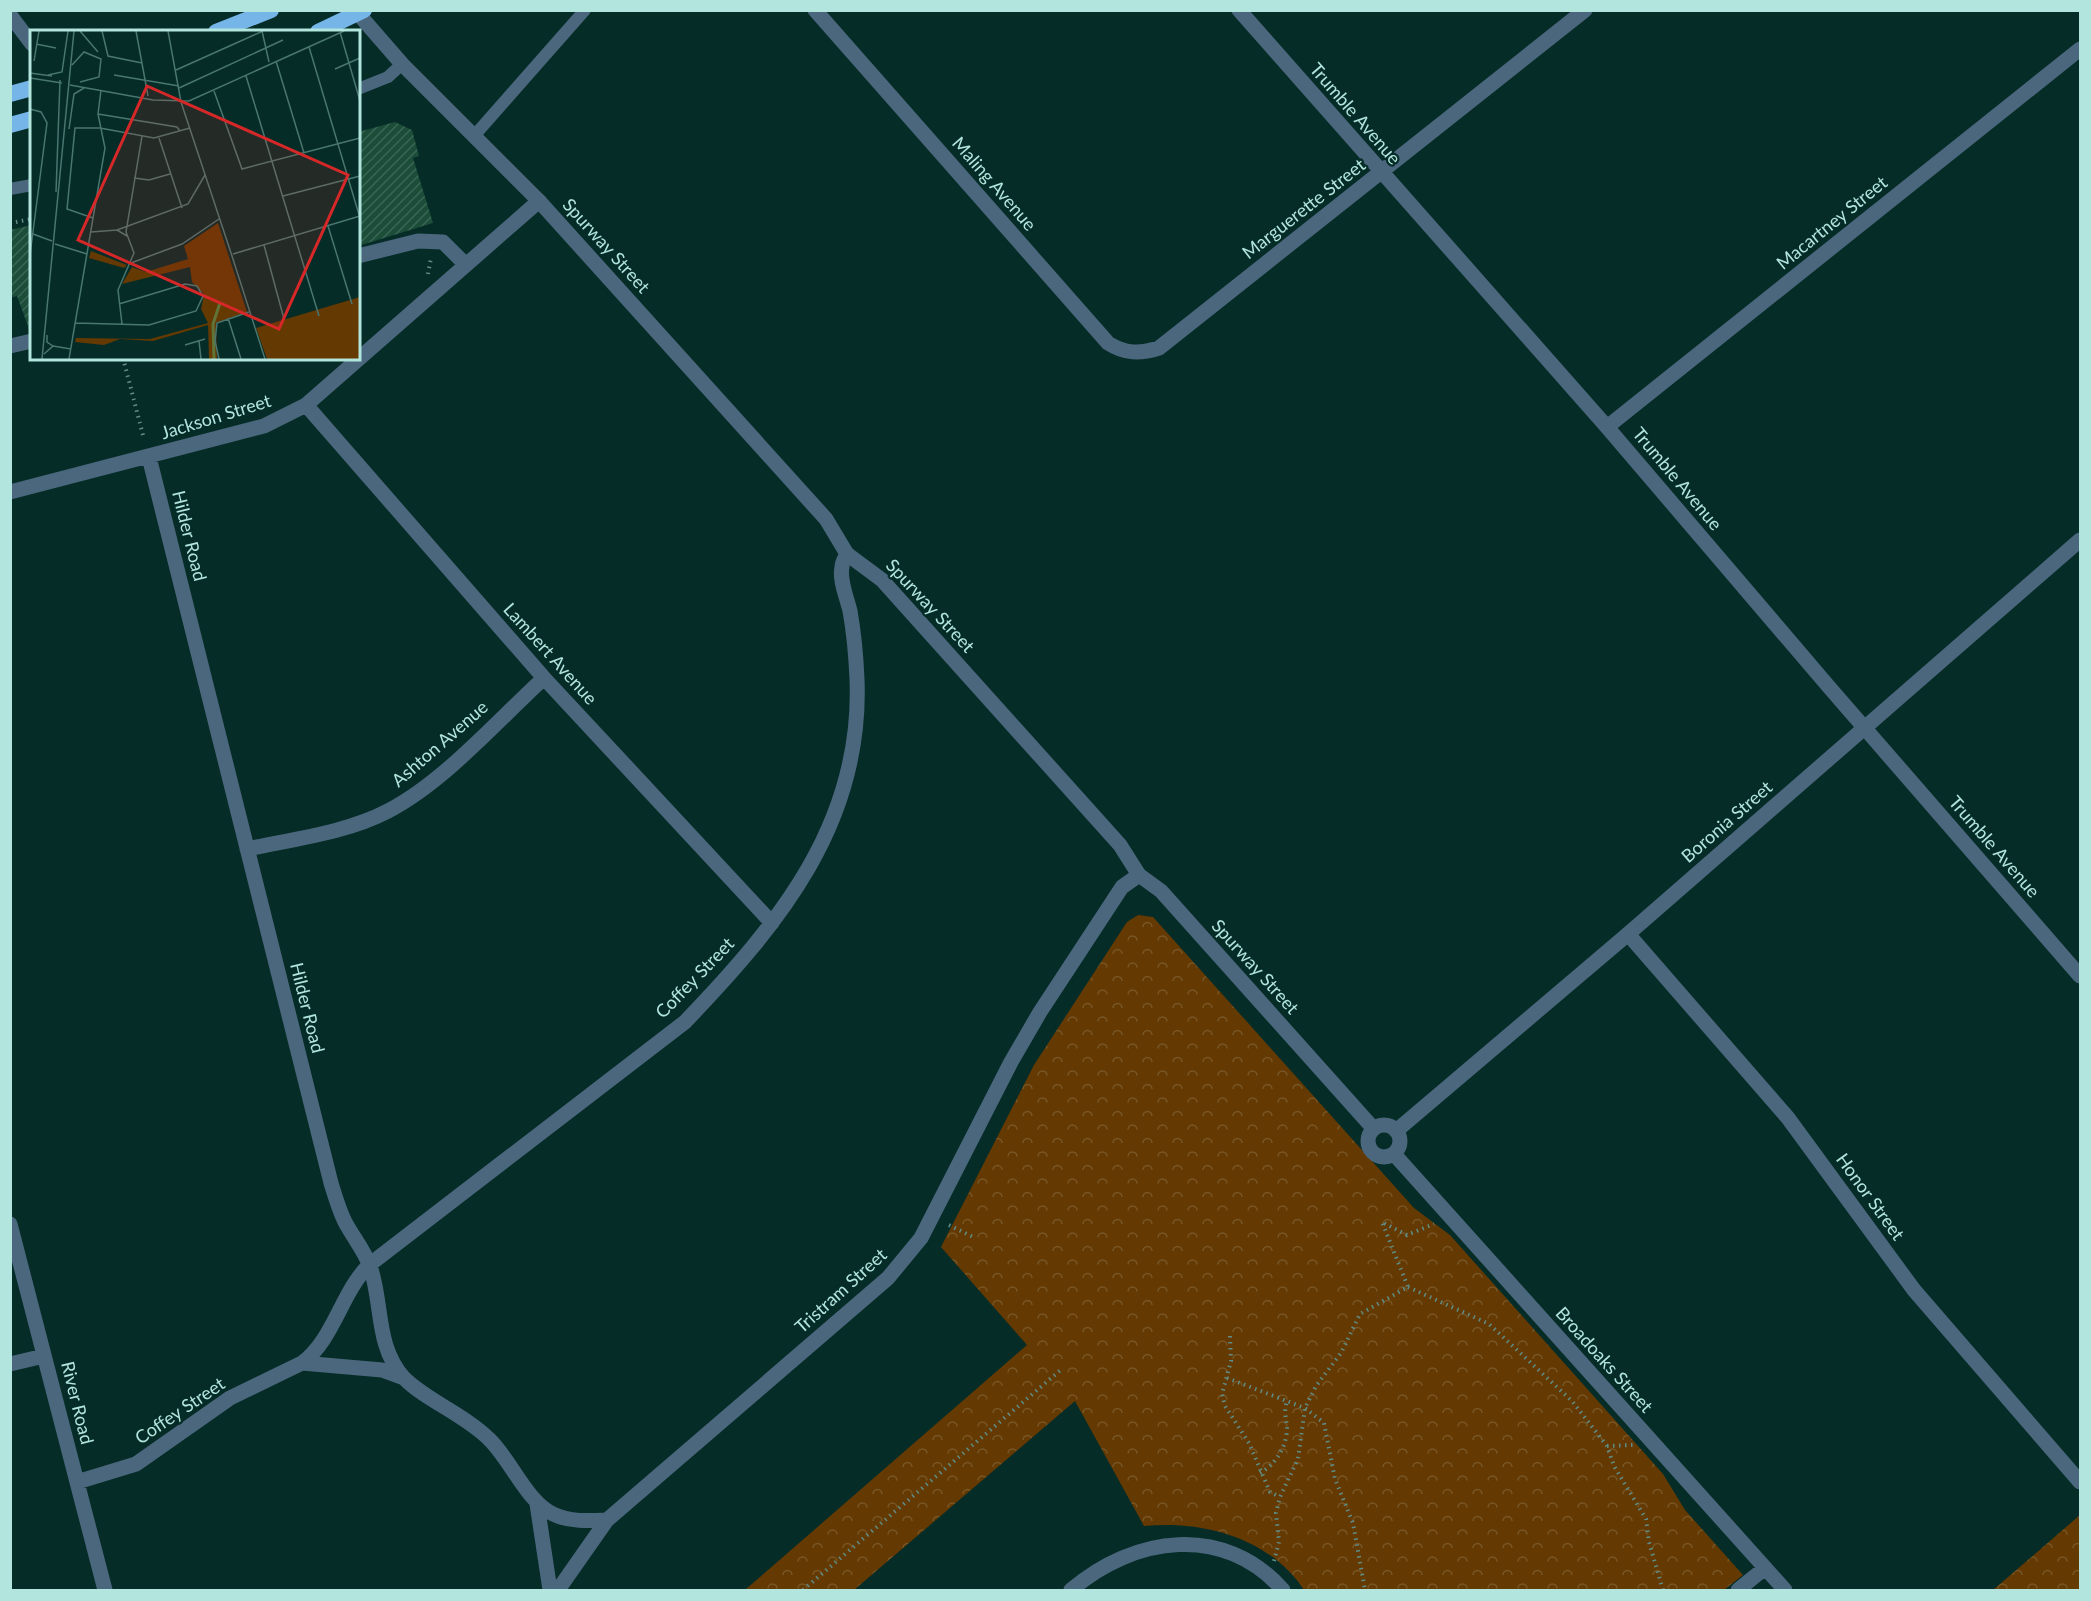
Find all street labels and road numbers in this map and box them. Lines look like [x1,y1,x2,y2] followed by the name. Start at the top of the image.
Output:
[1306,58,1406,169] street label: Trumble Avenue
[948,132,1041,235] street label: Maling Avenue
[1238,153,1370,263] street label: Marguerette Street
[1772,171,1892,274] street label: Macartney Street
[558,193,655,298] street label: Spurway Street
[158,389,274,443] street label: Jackson Street
[1628,422,1727,534] street label: Trumble Avenue
[168,488,212,583] street label: Hilder Road
[882,554,980,657] street label: Spurway Street
[499,598,602,709] street label: Lambert Avenue
[387,696,492,791] street label: Ashton Avenue
[1676,775,1777,867] street label: Boronia Street
[1945,791,2045,902] street label: Trumble Avenue
[1207,914,1304,1019] street label: Spurway Street
[650,932,739,1022] street label: Coffey Street
[286,960,330,1055] street label: Hilder Road
[1832,1149,1910,1245] street label: Honor Street
[790,1243,891,1337] street label: Tristram Street
[1551,1302,1658,1417] street label: Broadoaks Street
[57,1359,99,1447] street label: River Road
[130,1372,229,1448] street label: Coffey Street

